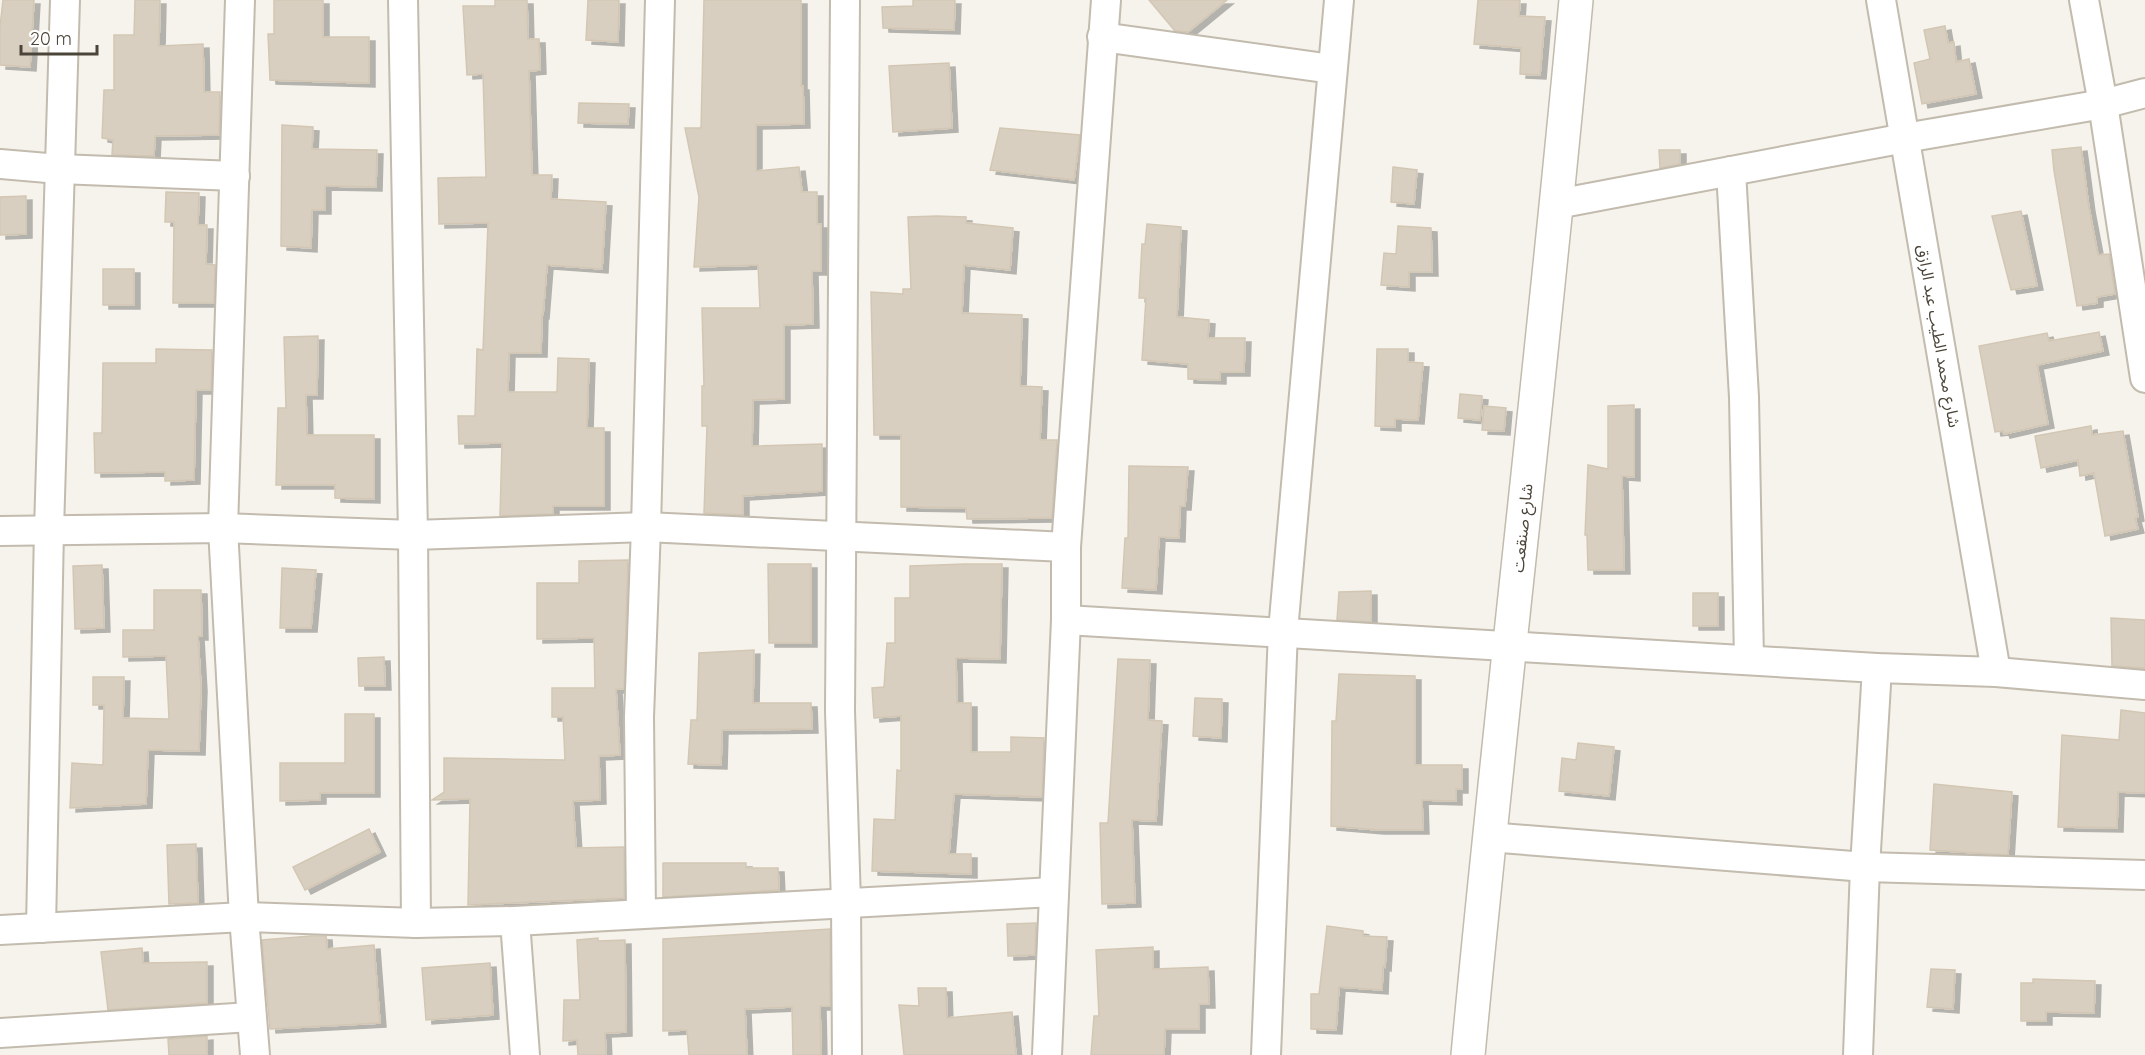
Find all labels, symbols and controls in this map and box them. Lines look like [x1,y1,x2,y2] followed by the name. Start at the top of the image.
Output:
[21,18,98,56] scale bar
[30,27,72,50] text: 20 m
[1910,243,1965,430] street label: شارع محمد الطيب عبد الرازق
[1507,483,1540,574] street label: شارع صنقعت

